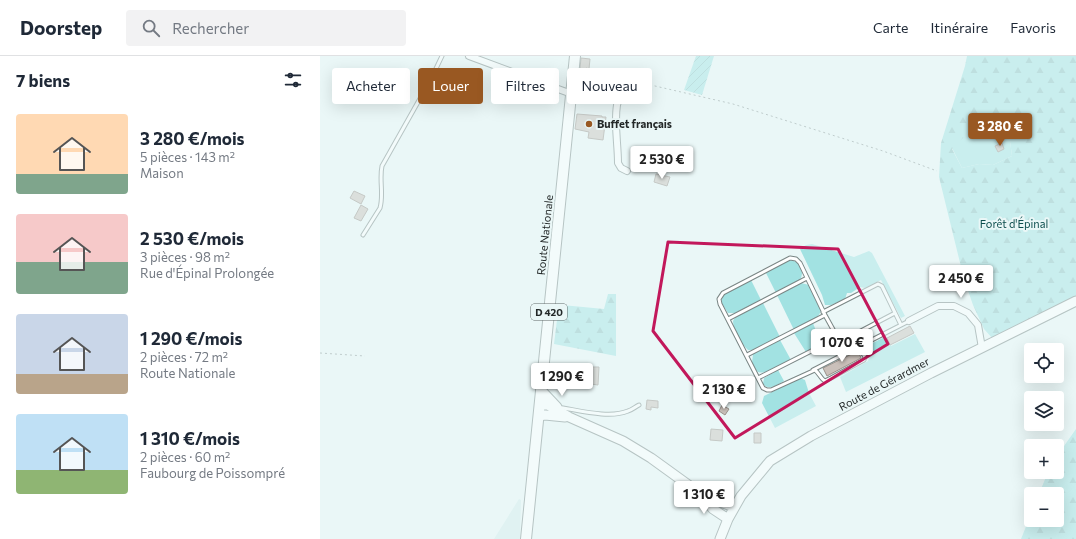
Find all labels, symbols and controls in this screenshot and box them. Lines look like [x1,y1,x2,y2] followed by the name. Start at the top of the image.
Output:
[126,10,406,46] search box
[20,16,102,39] text: Doorstep
[140,17,162,39] icon: search
[172,19,249,37] text: Rechercher
[873,19,908,36] text: Carte
[930,19,988,36] text: Itinéraire
[1010,19,1056,36] text: Favoris
[332,68,410,104] chip: Acheter
[418,68,483,104] chip: Louer
[491,68,559,104] chip: Filtres
[567,68,652,104] chip: Nouveau
[282,69,304,91] icon: filters
[16,70,70,91] text: 7 biens
[963,113,1037,147] pin: 3 280 €
[597,117,672,130] place label: Buffet français
[977,118,1023,134] text: 3 280 €
[584,119,594,129] marker: Buffet français
[140,128,245,149] text: 3 280 €/mois
[48,130,96,178] icon: home
[625,146,699,180] pin: 2 530 €
[140,149,235,165] text: 5 pièces · 143 m²
[639,151,685,167] text: 2 530 €
[140,165,184,181] text: Maison
[534,194,555,276] street label: Route Nationale
[980,216,1048,230] park label: Forêt d'Épinal
[140,228,244,249] text: 2 530 €/mois
[48,230,96,278] icon: home
[140,249,230,265] text: 3 pièces · 98 m²
[140,265,274,281] text: Rue d'Épinal Prolongée
[924,265,998,299] pin: 2 450 €
[938,270,984,286] text: 2 450 €
[531,304,567,320] road number: D 420
[140,328,242,349] text: 1 290 €/mois
[805,329,879,363] pin: 1 070 €
[48,330,96,378] icon: home
[820,334,864,350] text: 1 070 €
[1024,343,1064,527] map controls
[1024,343,1064,383] button: locate
[140,349,228,365] text: 2 pièces · 72 m²
[836,354,932,413] street label: Route de Gérardmer
[525,363,599,397] pin: 1 290 €
[140,365,235,381] text: Route Nationale
[540,368,584,384] text: 1 290 €
[687,376,761,410] pin: 2 130 €
[702,381,746,397] text: 2 130 €
[1024,391,1064,431] button: layers
[140,428,240,449] text: 1 310 €/mois
[48,430,96,478] icon: home
[1024,439,1064,479] button: +
[140,449,230,465] text: 2 pièces · 60 m²
[140,465,285,481] text: Faubourg de Poissompré
[667,481,741,515] pin: 1 310 €
[683,486,725,502] text: 1 310 €
[1024,487,1064,527] button: −

